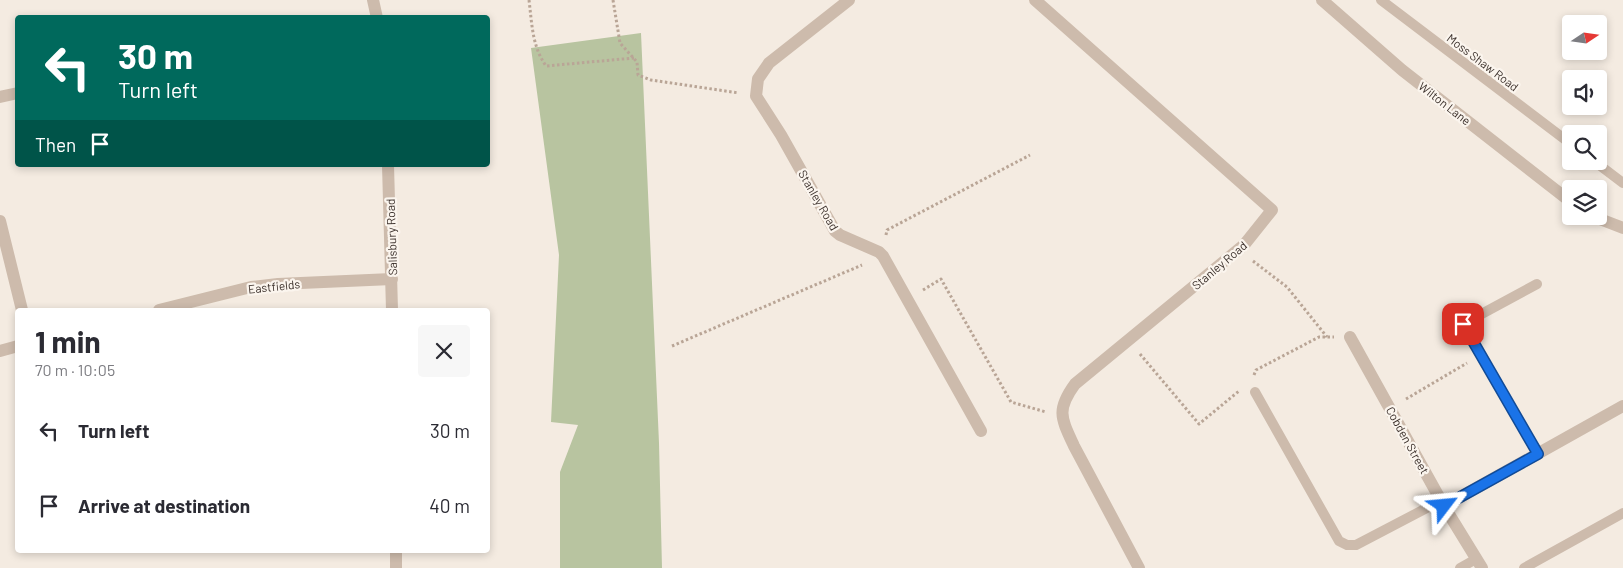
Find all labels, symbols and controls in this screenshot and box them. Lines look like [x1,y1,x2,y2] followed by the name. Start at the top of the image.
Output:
[1562,15,1608,60] north arrow
[1562,15,1607,225] map controls
[1444,31,1522,93] street label: Moss Shaw Road
[118,34,193,76] text: 30 m
[35,35,100,100] icon: left
[1562,70,1607,115] button: sound
[118,76,198,102] text: Turn left
[1416,78,1474,128] street label: Wilton Lane
[1562,125,1607,170] button: search
[86,130,114,158] icon: arrive
[35,133,76,156] text: Then
[796,167,842,233] street label: Stanley Road
[1562,180,1607,225] button: layers
[383,198,399,276] street label: Salisbury Road
[1189,238,1249,292] street label: Stanley Road
[247,276,301,296] street label: Eastfields
[1442,303,1484,345] pin
[1449,310,1477,338] icon: arrive
[35,323,101,359] text: 1 min
[418,325,470,377] button: close
[35,360,115,379] text: 70 m · 10:05
[1384,404,1432,476] street label: Cobden Street
[35,417,63,445] icon: left
[78,419,149,442] text: Turn left
[430,419,470,442] text: 30 m
[1417,479,1469,531] position arrow
[35,492,63,520] icon: arrive
[78,494,250,517] text: Arrive at destination
[429,494,470,517] text: 40 m

